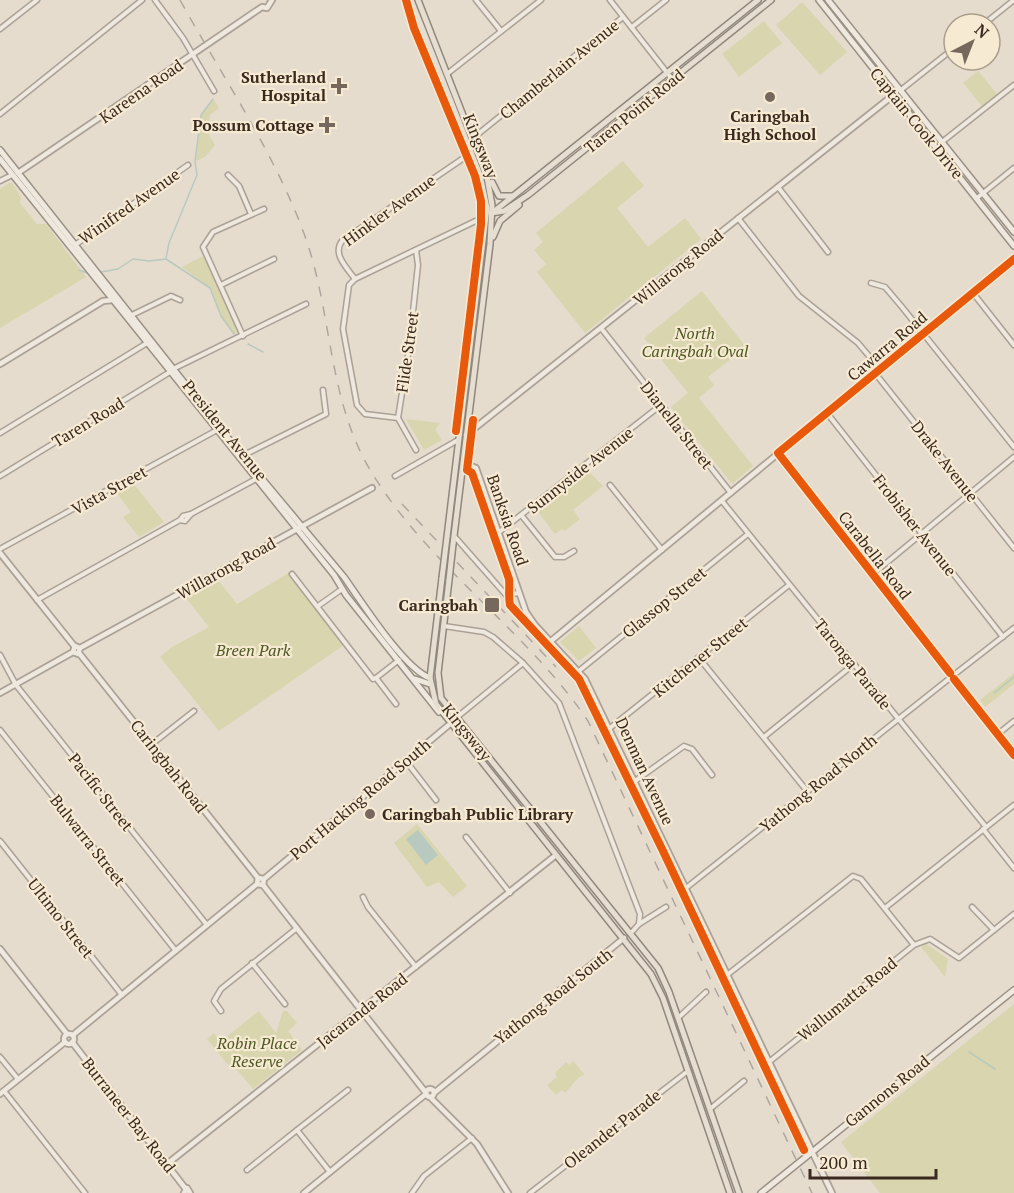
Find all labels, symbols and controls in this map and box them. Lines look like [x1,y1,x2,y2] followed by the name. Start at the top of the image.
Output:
[942,12,1002,72] north arrow
[495,14,623,124] street label: Chamberlain Avenue
[970,19,994,43] text: N
[95,54,187,128] street label: Kareena Road
[865,63,969,183] street label: Captain Cook Drive
[579,64,689,158] street label: Taren Point Road
[241,66,326,106] place label: Sutherland Hospital
[330,77,348,95] marker: Sutherland Hospital
[763,90,777,104] marker: Caringbah High School
[724,105,816,145] place label: Caringbah High School
[458,110,504,182] street label: Kingsway
[193,114,314,136] place label: Possum Cottage
[318,116,336,134] marker: Possum Cottage
[74,163,184,249] street label: Winifred Avenue
[338,169,440,251] street label: Hinkler Avenue
[628,224,728,310] street label: Willarong Road
[842,306,932,386] street label: Cawarra Road
[390,310,424,394] street label: Flide Street
[641,322,749,362] park label: North Caringbah Oval
[177,375,273,485] street label: President Avenue
[636,376,718,474] street label: Dianella Street
[48,392,128,452] street label: Taren Road
[906,416,984,506] street label: Drake Avenue
[522,421,638,519] street label: Sunnyside Avenue
[67,460,151,520] street label: Vista Street
[868,469,962,581] street label: Frobisher Avenue
[482,471,534,569] street label: Banksia Road
[833,506,917,604] street label: Carabella Road
[173,532,280,604] street label: Willarong Road
[617,561,711,643] street label: Glassop Street
[399,594,479,616] place label: Caringbah
[483,596,501,614] marker: Caringbah
[648,612,752,702] street label: Kitchener Street
[809,614,897,714] street label: Taronga Parade
[215,639,291,661] park label: Breen Park
[437,699,497,766] street label: Kingsway
[610,714,680,828] street label: Denman Avenue
[126,715,213,817] street label: Caringbah Road
[755,729,882,837] street label: Yathong Road North
[285,733,436,864] street label: Port Hacking Road South
[64,748,138,836] street label: Pacific Street
[45,790,131,890] street label: Bulwarra Street
[382,803,574,825] place label: Caringbah Public Library
[363,807,377,821] marker: Caringbah Public Library
[23,874,99,962] street label: Ultimo Street
[489,942,617,1049] street label: Yathong Road South
[793,952,901,1046] street label: Wallumatta Road
[312,968,412,1052] street label: Jacaranda Road
[216,1032,297,1072] park label: Robin Place Reserve
[840,1050,934,1132] street label: Gannons Road
[77,1053,181,1177] street label: Burraneer Bay Road
[559,1084,665,1174] street label: Oleander Parade
[810,1142,936,1180] scale bar
[819,1150,868,1174] text: 200 m

